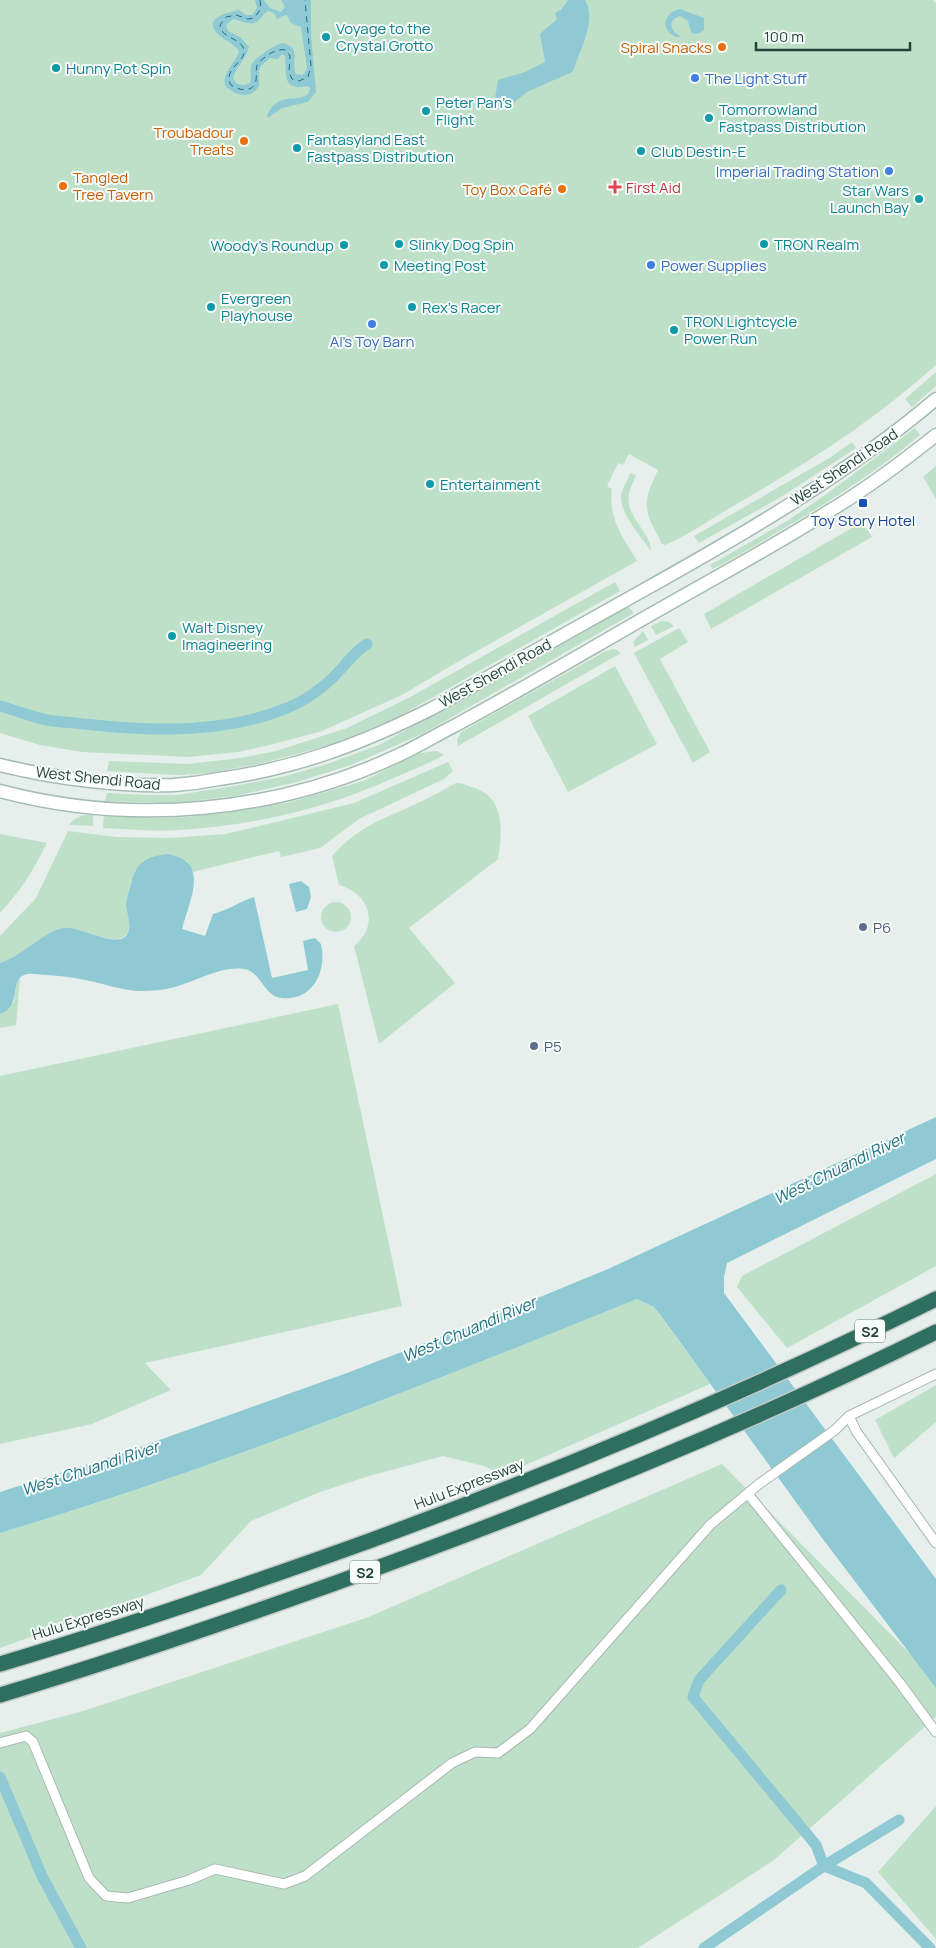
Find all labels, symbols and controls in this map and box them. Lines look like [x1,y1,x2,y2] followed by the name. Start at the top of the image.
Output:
[336,18,433,56] place label: Voyage to the Crystal Grotto
[756,20,910,52] scale bar
[764,26,804,47] text: 100 m
[320,31,332,43] marker: Voyage to the Crystal Grotto
[620,37,712,58] place label: Spiral Snacks
[716,41,728,53] marker: Spiral Snacks
[66,58,171,79] place label: Hunny Pot Spin
[50,62,62,74] marker: Hunny Pot Spin
[705,68,807,89] place label: The Light Stuff
[689,72,701,84] marker: The Light Stuff
[436,92,512,130] place label: Peter Pan’s Flight
[719,99,866,137] place label: Tomorrowland Fastpass Distribution
[420,105,432,117] marker: Peter Pan’s Flight
[703,112,715,124] marker: Tomorrowland Fastpass Distribution
[153,122,235,160] place label: Troubadour Treats
[307,129,454,167] place label: Fantasyland East Fastpass Distribution
[238,135,250,147] marker: Troubadour Treats
[651,141,746,162] place label: Club Destin-E
[291,142,303,154] marker: Fantasyland East Fastpass Distribution
[635,145,647,157] marker: Club Destin-E
[716,161,879,182] place label: Imperial Trading Station
[883,165,895,177] marker: Imperial Trading Station
[73,167,153,205] place label: Tangled Tree Tavern
[626,177,681,198] place label: First Aid
[463,179,552,200] place label: Toy Box Café
[57,180,69,192] marker: Tangled Tree Tavern
[608,180,622,194] marker: First Aid
[830,180,909,218] place label: Star Wars Launch Bay
[556,183,568,195] marker: Toy Box Café
[913,193,925,205] marker: Star Wars Launch Bay
[409,234,514,255] place label: Slinky Dog Spin
[774,234,859,255] place label: TRON Realm
[211,235,334,256] place label: Woody’s Roundup
[393,238,405,250] marker: Slinky Dog Spin
[758,238,770,250] marker: TRON Realm
[338,239,350,251] marker: Woody’s Roundup
[394,255,486,276] place label: Meeting Post
[661,255,767,276] place label: Power Supplies
[378,259,390,271] marker: Meeting Post
[645,259,657,271] marker: Power Supplies
[221,288,293,326] place label: Evergreen Playhouse
[422,297,501,318] place label: Rex’s Racer
[205,301,217,313] marker: Evergreen Playhouse
[406,301,418,313] marker: Rex’s Racer
[684,311,797,349] place label: TRON Lightcycle Power Run
[366,318,378,330] marker: Al's Toy Barn
[668,324,680,336] marker: TRON Lightcycle Power Run
[330,331,414,352] place label: Al's Toy Barn
[786,423,902,511] street label: West Shendi Road
[440,474,540,495] place label: Entertainment
[424,478,436,490] marker: Entertainment
[857,497,869,509] marker: Toy Story Hotel
[811,510,915,531] place label: Toy Story Hotel
[182,617,272,655] place label: Walt Disney Imagineering
[166,630,178,642] marker: Walt Disney Imagineering
[435,633,555,713] street label: West Shendi Road
[35,761,161,795] street label: West Shendi Road
[873,917,891,938] place label: P6
[857,921,869,933] marker: P6
[544,1036,562,1057] place label: P5
[528,1040,540,1052] marker: P5
[770,1126,910,1209] water label: West Chuandi River
[399,1290,541,1367] water label: West Chuandi River
[855,1320,885,1342] road number: S2
[18,1435,164,1501] water label: West Chuandi River
[411,1453,527,1515] street label: Hulu Expressway
[350,1560,380,1584] road number: S2
[29,1591,147,1645] street label: Hulu Expressway

